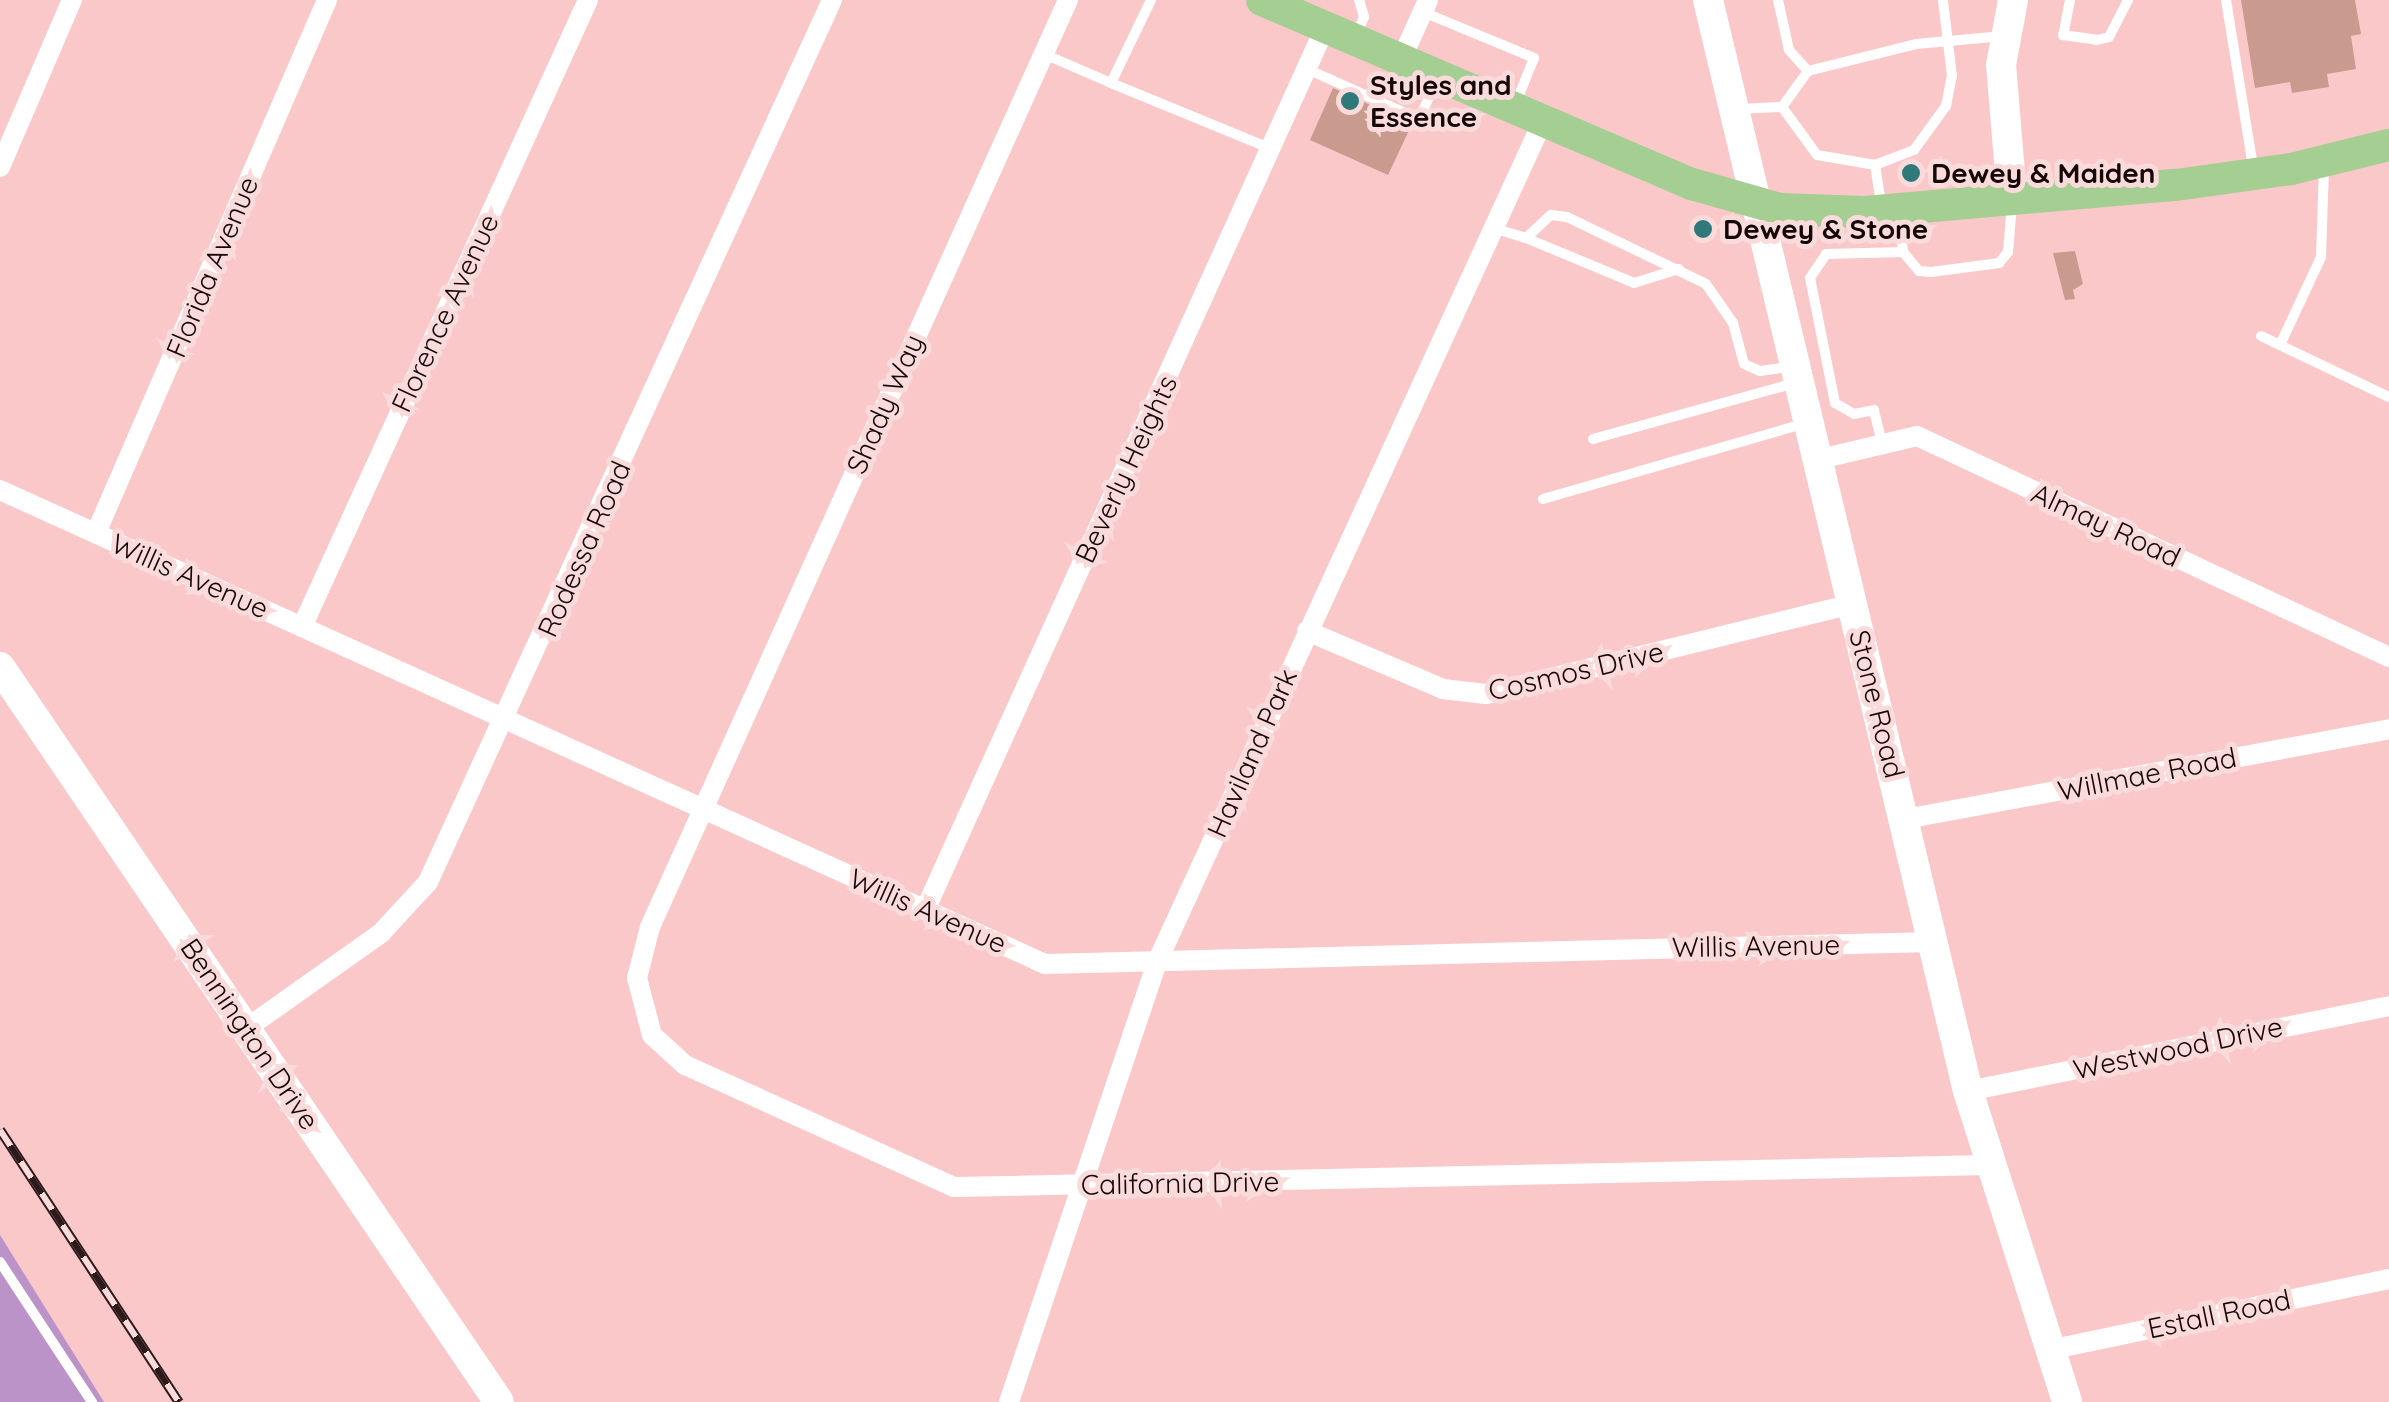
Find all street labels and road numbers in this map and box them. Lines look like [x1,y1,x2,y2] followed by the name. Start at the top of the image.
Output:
[159,172,265,362] street label: Florida Avenue
[384,209,506,417] street label: Florence Avenue
[839,329,931,479] street label: Shady Way
[1068,370,1184,568] street label: Beverly Heights
[530,456,638,642] street label: Rodessa Road
[2026,476,2186,574] street label: Almay Road
[106,526,274,626] street label: Willis Avenue
[1842,627,1912,781] street label: Stone Road
[1485,635,1667,707] street label: Cosmos Drive
[1200,663,1304,843] street label: Haviland Park
[2055,740,2239,808] street label: Willmae Road
[844,861,1012,961] street label: Willis Avenue
[1671,928,1841,964] street label: Willis Avenue
[174,932,326,1136] street label: Bennington Drive
[2070,1009,2286,1087] street label: Westwood Drive
[1080,1164,1280,1202] street label: California Drive
[2144,1282,2294,1346] street label: Estall Road

